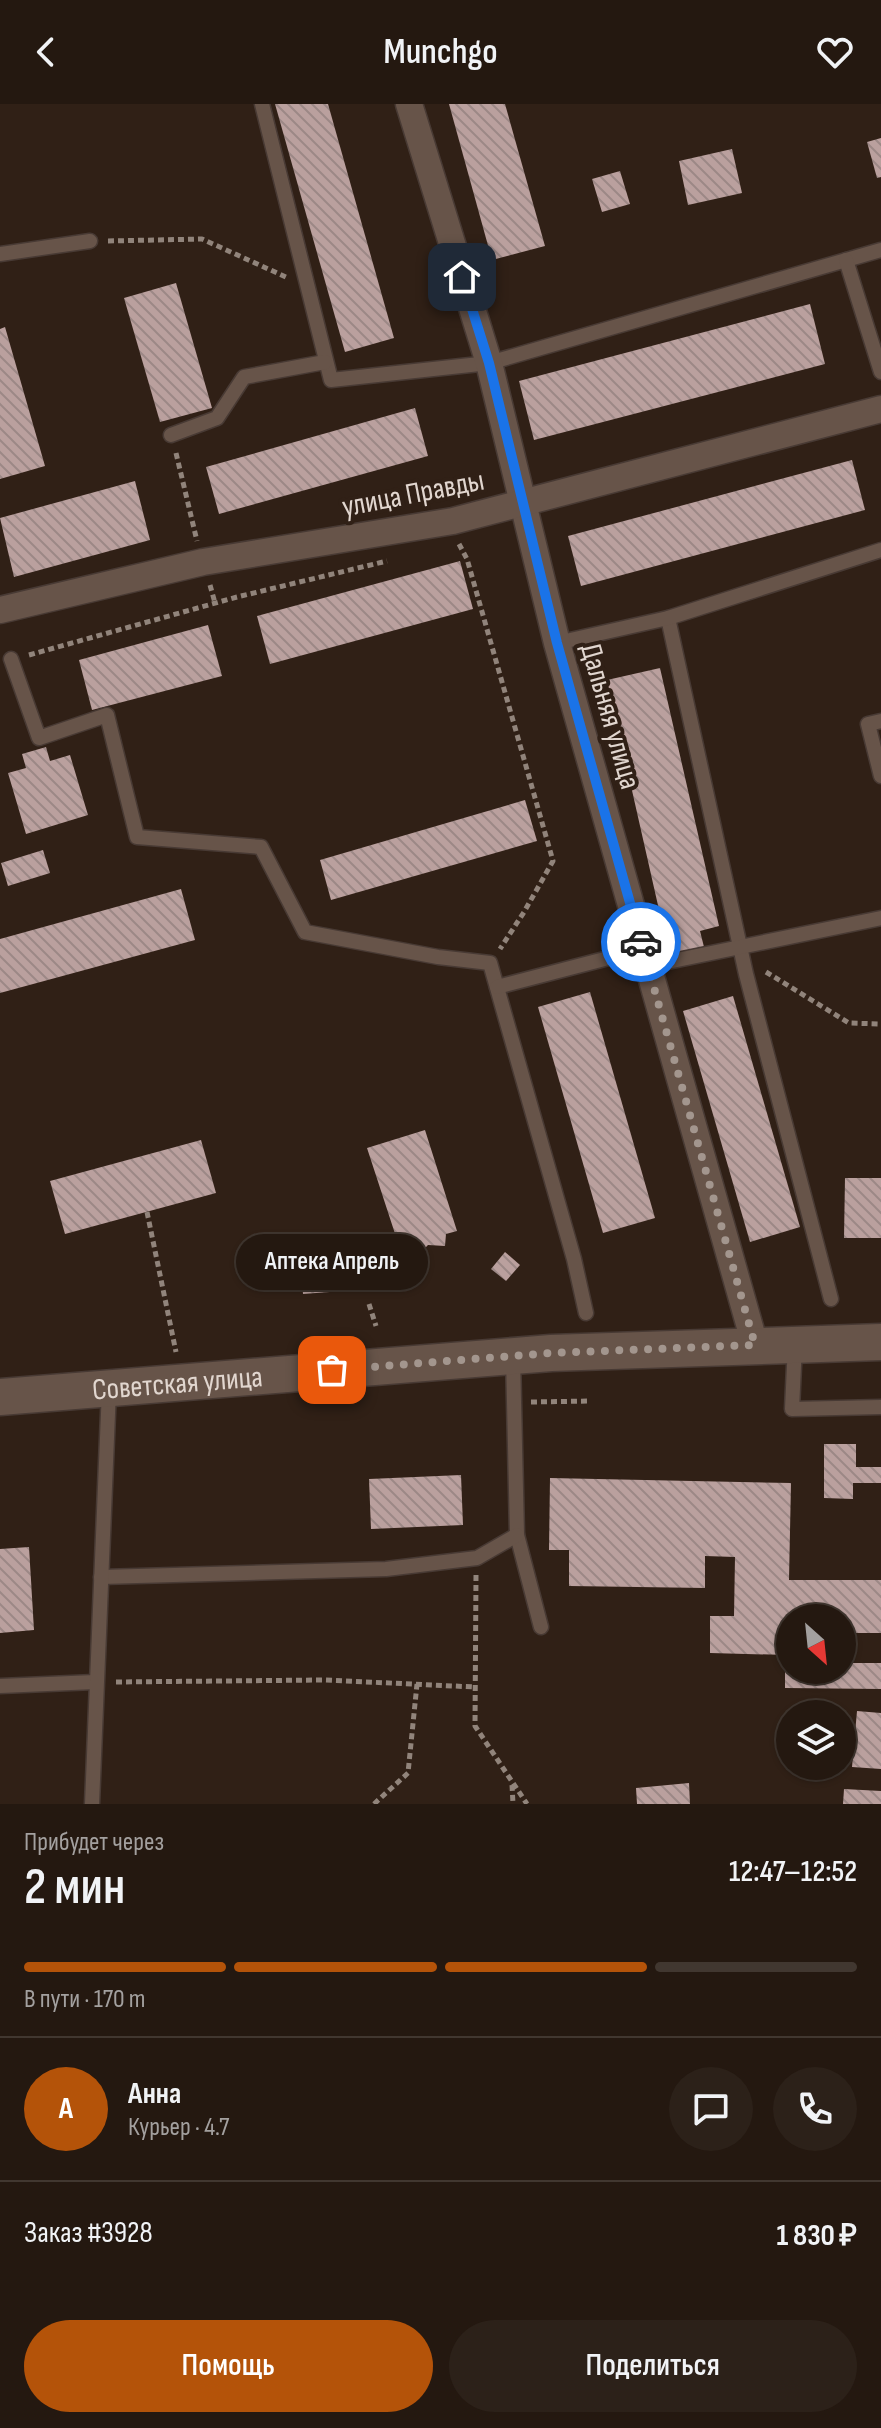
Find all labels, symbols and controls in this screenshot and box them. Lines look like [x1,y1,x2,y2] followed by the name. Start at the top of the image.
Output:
[24,30,68,74] icon: back
[813,30,857,74] icon: heart
[383,31,498,74] text: Munchgo
[428,243,496,311] pin
[440,255,484,299] icon: home
[339,463,487,525] street label: улица Правды
[572,639,648,793] street label: Дальняя улица
[601,902,681,982] courier
[619,920,663,964] icon: car
[236,1234,428,1290] callout: Аптека Апрель
[265,1246,399,1277] text: Аптека Апрель
[298,1336,366,1404] pin
[310,1348,354,1392] icon: bag
[91,1359,264,1409] street label: Советская улица
[776,1604,856,1684] north arrow
[776,1604,856,1780] map controls
[776,1700,856,1780] button: layers
[24,1827,164,1858] text: Прибудет через
[729,1854,857,1890] text: 12:47–12:52
[24,1856,125,1919] text: 2 мин
[24,1984,145,2015] text: В пути · 170 m
[669,2067,753,2151] button: chat
[773,2067,857,2151] button: phone
[128,2076,181,2112] text: Анна
[59,2091,73,2127] text: А
[128,2112,230,2143] text: Курьер · 4.7
[24,2215,153,2251] text: Заказ #3928
[777,2218,857,2254] text: 1 830 ₽
[24,2320,433,2412] button: Помощь
[449,2320,857,2412] button: Поделиться

